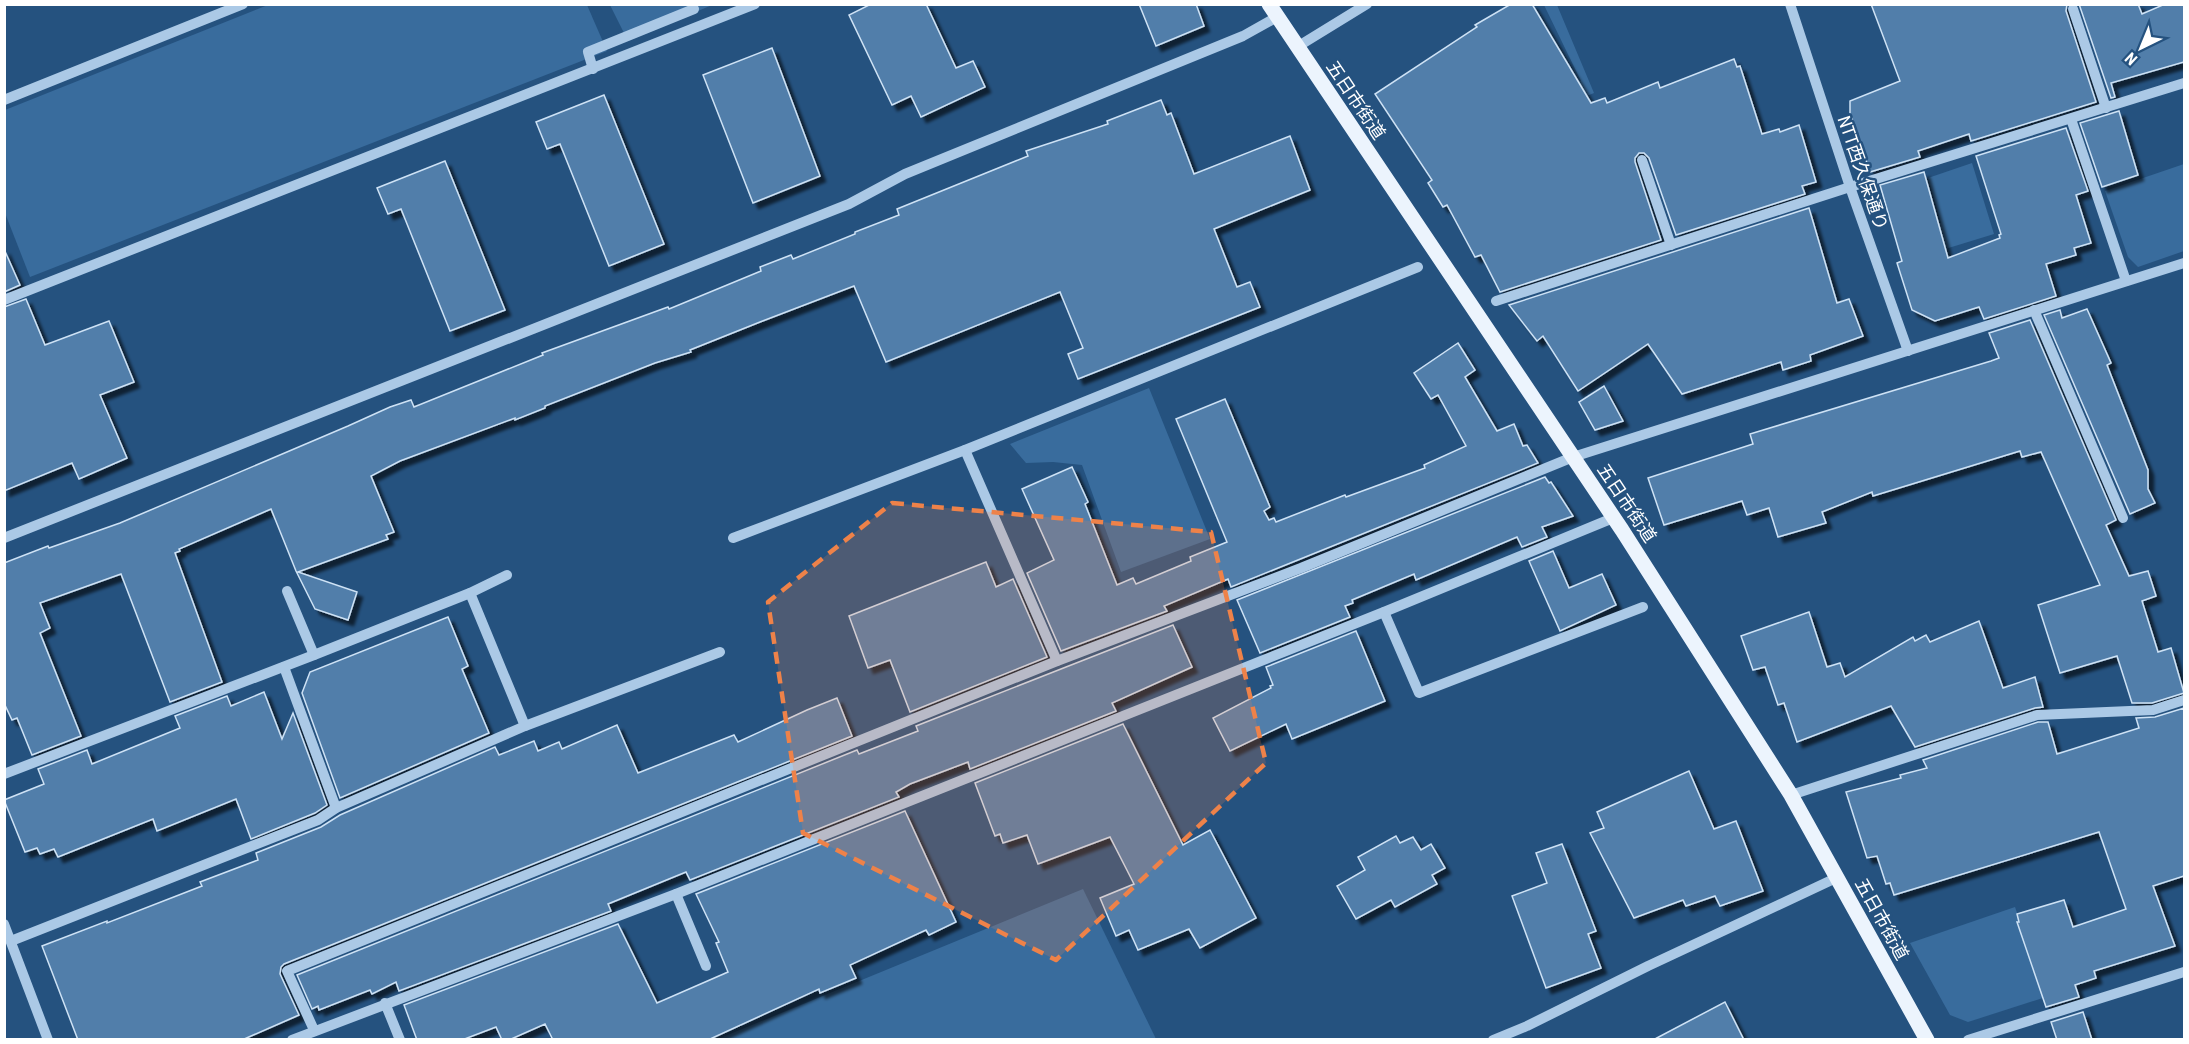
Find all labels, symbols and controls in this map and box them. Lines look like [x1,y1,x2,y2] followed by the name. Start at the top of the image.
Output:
[2111,18,2171,78] north arrow
[2121,48,2141,69] text: N
[1322,57,1390,143] street label: 五日市街道
[1834,113,1892,233] street label: NTT西久保通り
[1593,460,1661,546] street label: 五日市街道
[1851,875,1913,963] street label: 五日市街道

